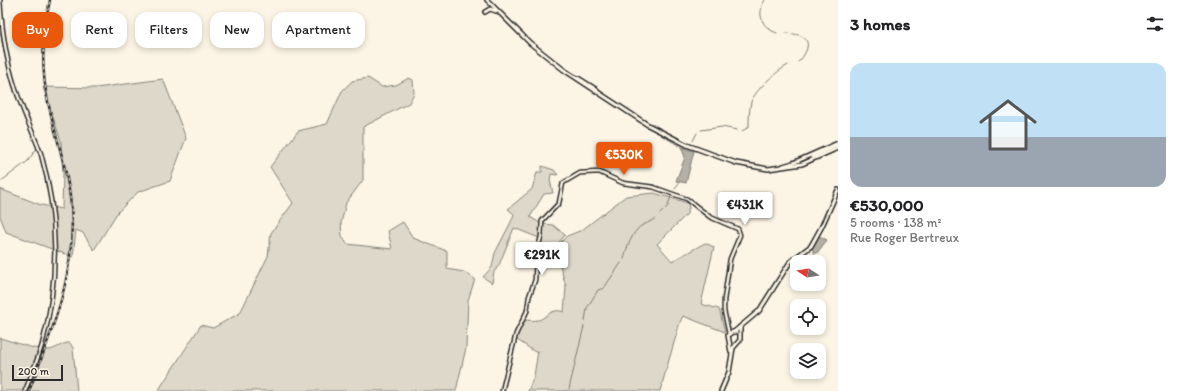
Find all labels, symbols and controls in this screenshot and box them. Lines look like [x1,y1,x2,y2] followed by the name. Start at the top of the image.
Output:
[12,12,63,48] chip: Buy
[71,12,127,48] chip: Rent
[135,12,202,48] chip: Filters
[210,12,264,48] chip: New
[272,12,365,48] chip: Apartment
[1144,13,1166,35] icon: filters
[850,14,910,34] text: 3 homes
[972,89,1044,161] icon: home
[596,142,652,176] pin: €530K
[605,147,643,162] text: €530K
[717,192,773,226] pin: €431K
[850,195,924,215] text: €530,000
[727,197,763,212] text: €431K
[850,215,942,230] text: 5 rooms · 138 m²
[850,230,959,245] text: Rue Roger Bertreux
[514,242,570,276] pin: €291K
[524,247,560,262] text: €291K
[790,255,826,291] north arrow
[790,255,826,379] map controls
[790,299,826,335] button: locate
[790,343,826,379] button: layers
[12,363,63,382] scale bar
[18,365,49,378] text: 200 m

